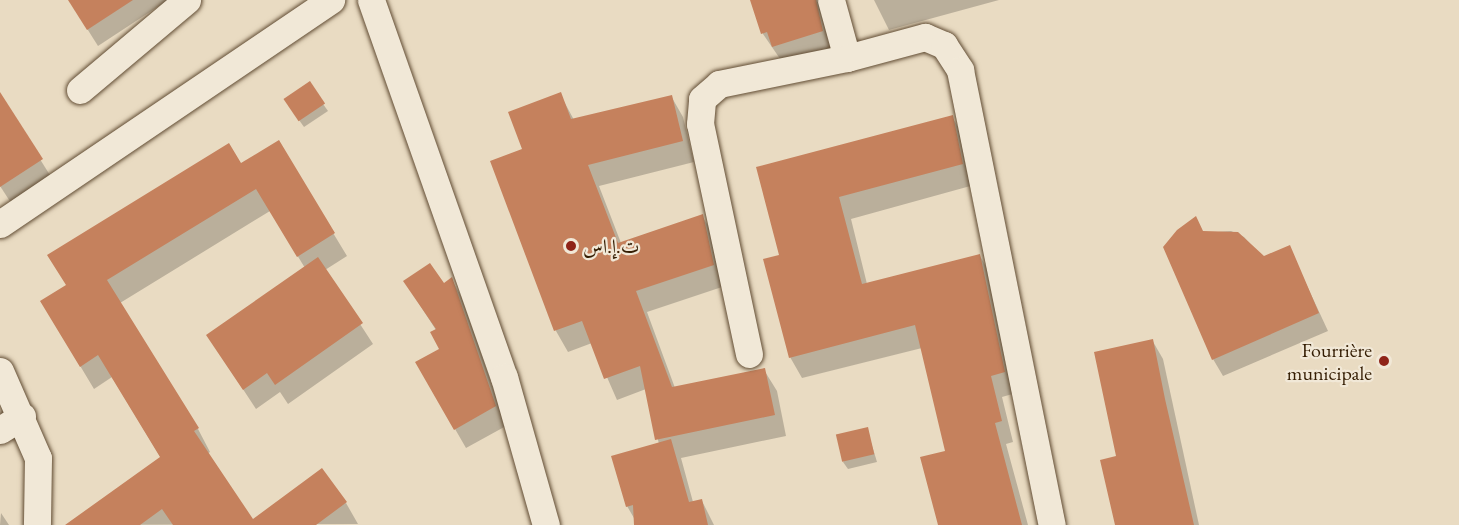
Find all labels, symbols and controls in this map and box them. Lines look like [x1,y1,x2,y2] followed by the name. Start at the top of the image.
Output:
[583,234,639,258] place label: ت.إ.اس
[564,239,578,253] marker: ت.إ.اس
[1287,338,1372,385] place label: Fourrière municipale
[1377,354,1391,368] marker: Fourrière municipale

